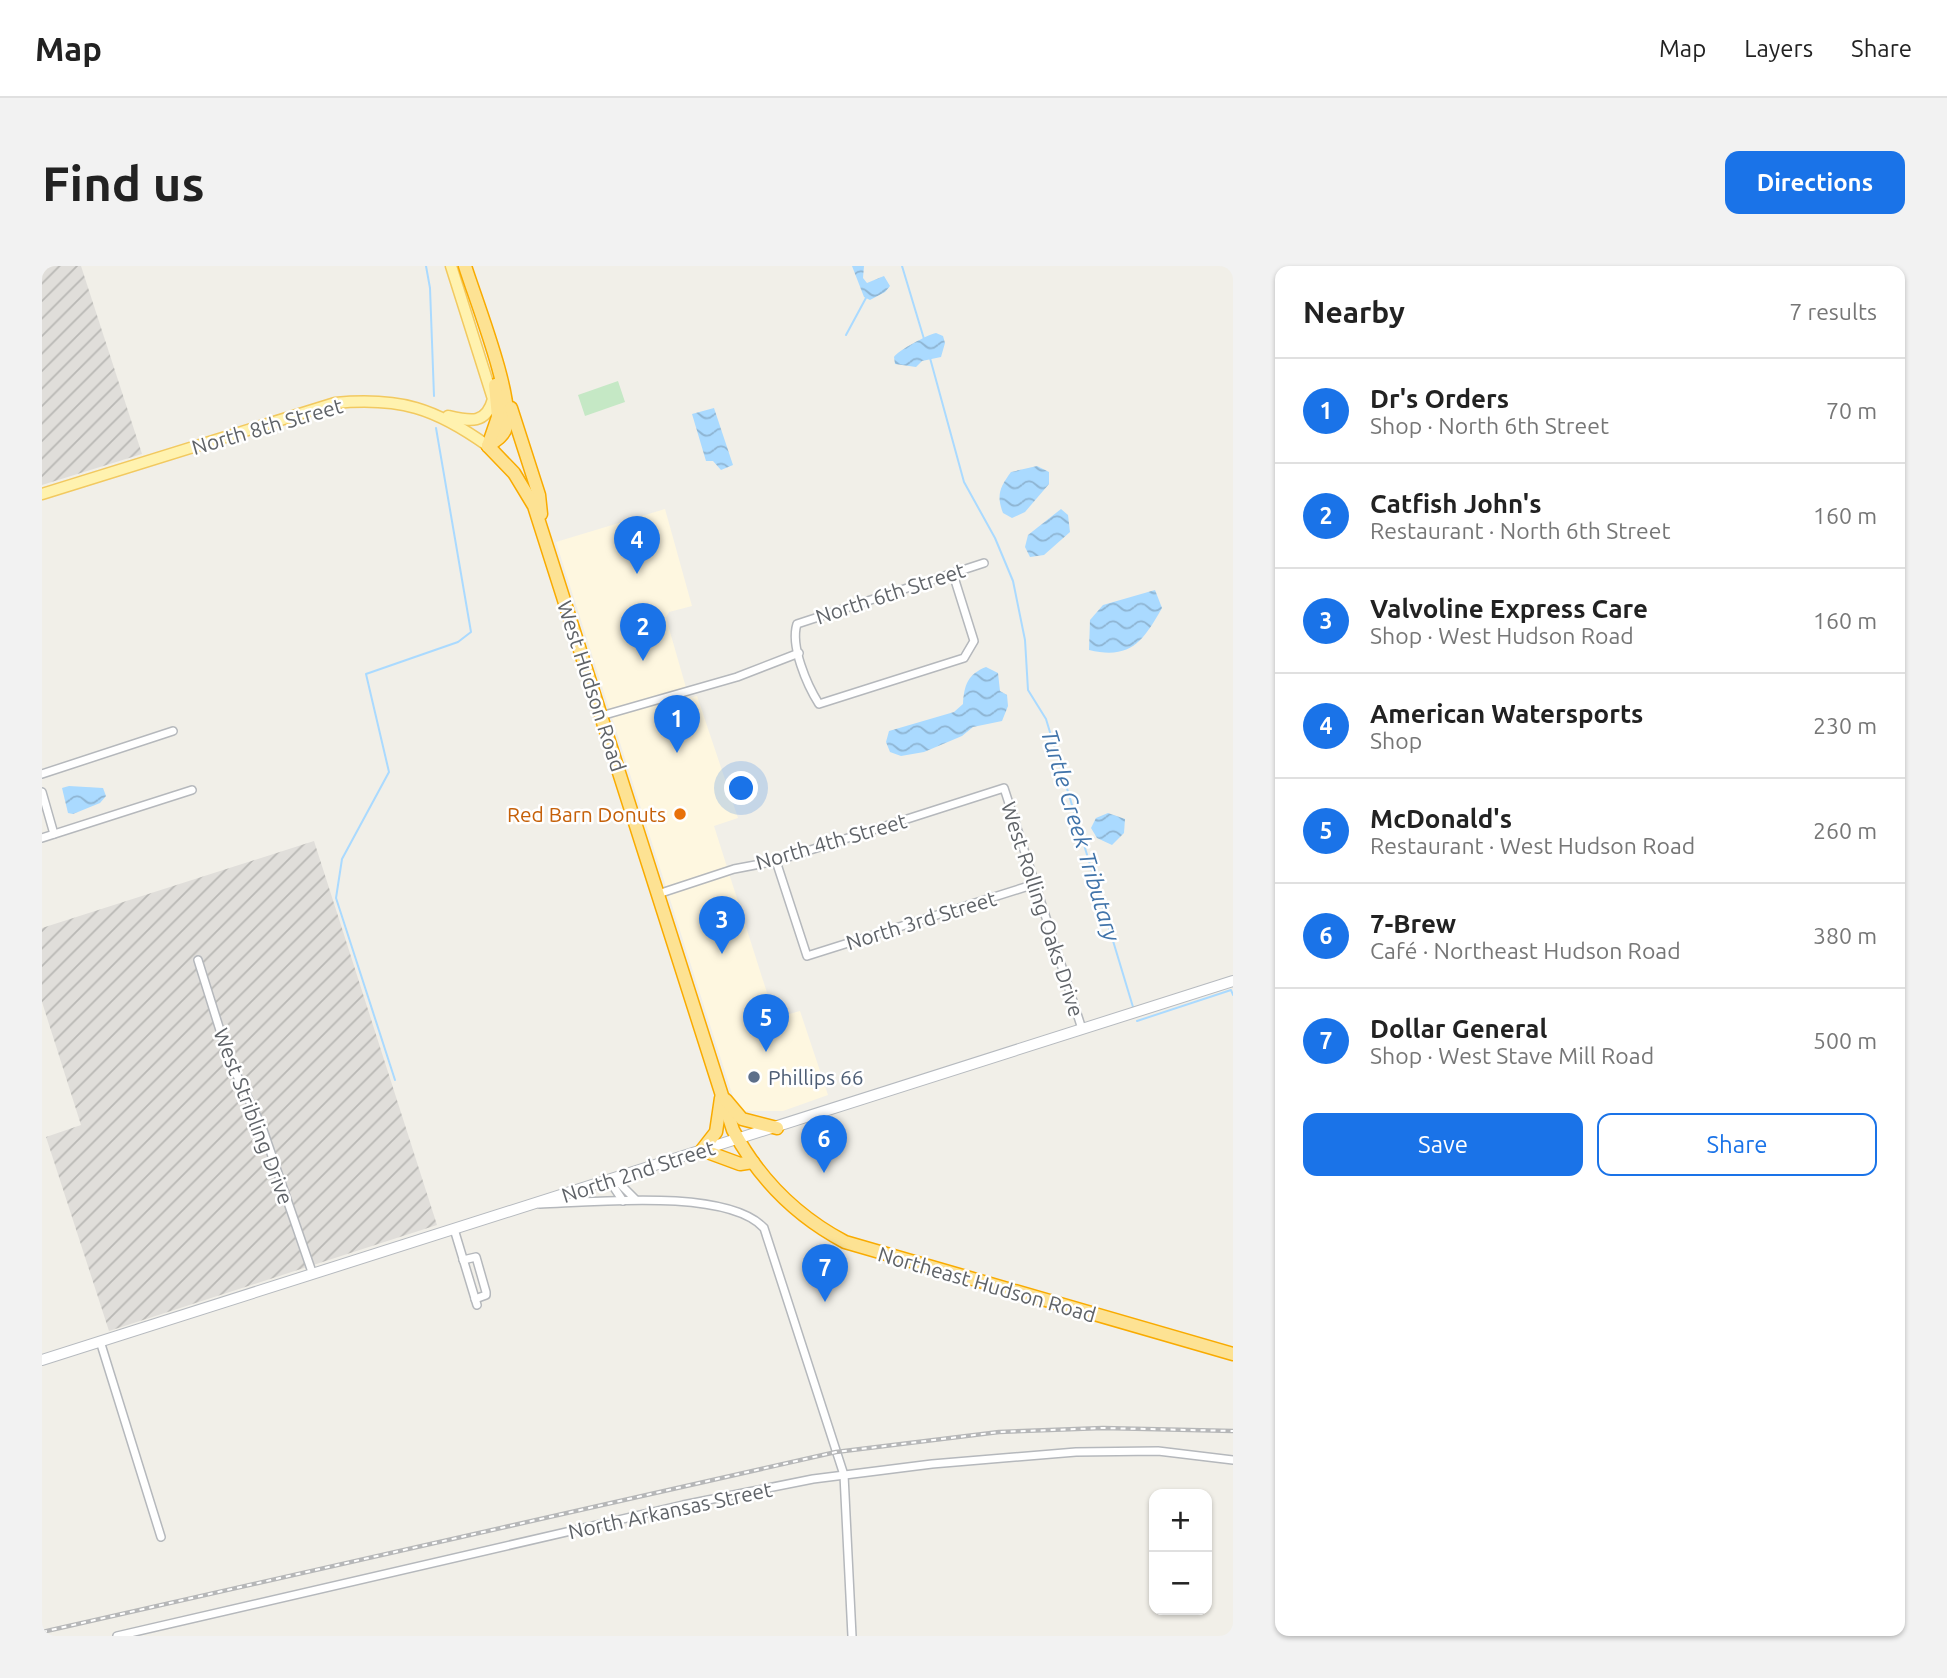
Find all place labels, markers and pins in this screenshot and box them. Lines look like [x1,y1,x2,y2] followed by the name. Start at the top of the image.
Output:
[614,516,660,574] pin: 4
[620,603,666,661] pin: 2
[654,695,700,753] pin: 1
[507,802,666,826] place label: Red Barn Donuts
[672,806,688,822] marker: Red Barn Donuts
[699,896,745,954] pin: 3
[743,994,789,1052] pin: 5
[768,1065,864,1089] place label: Phillips 66
[746,1069,762,1085] marker: Phillips 66
[801,1115,847,1173] pin: 6
[802,1244,848,1302] pin: 7

